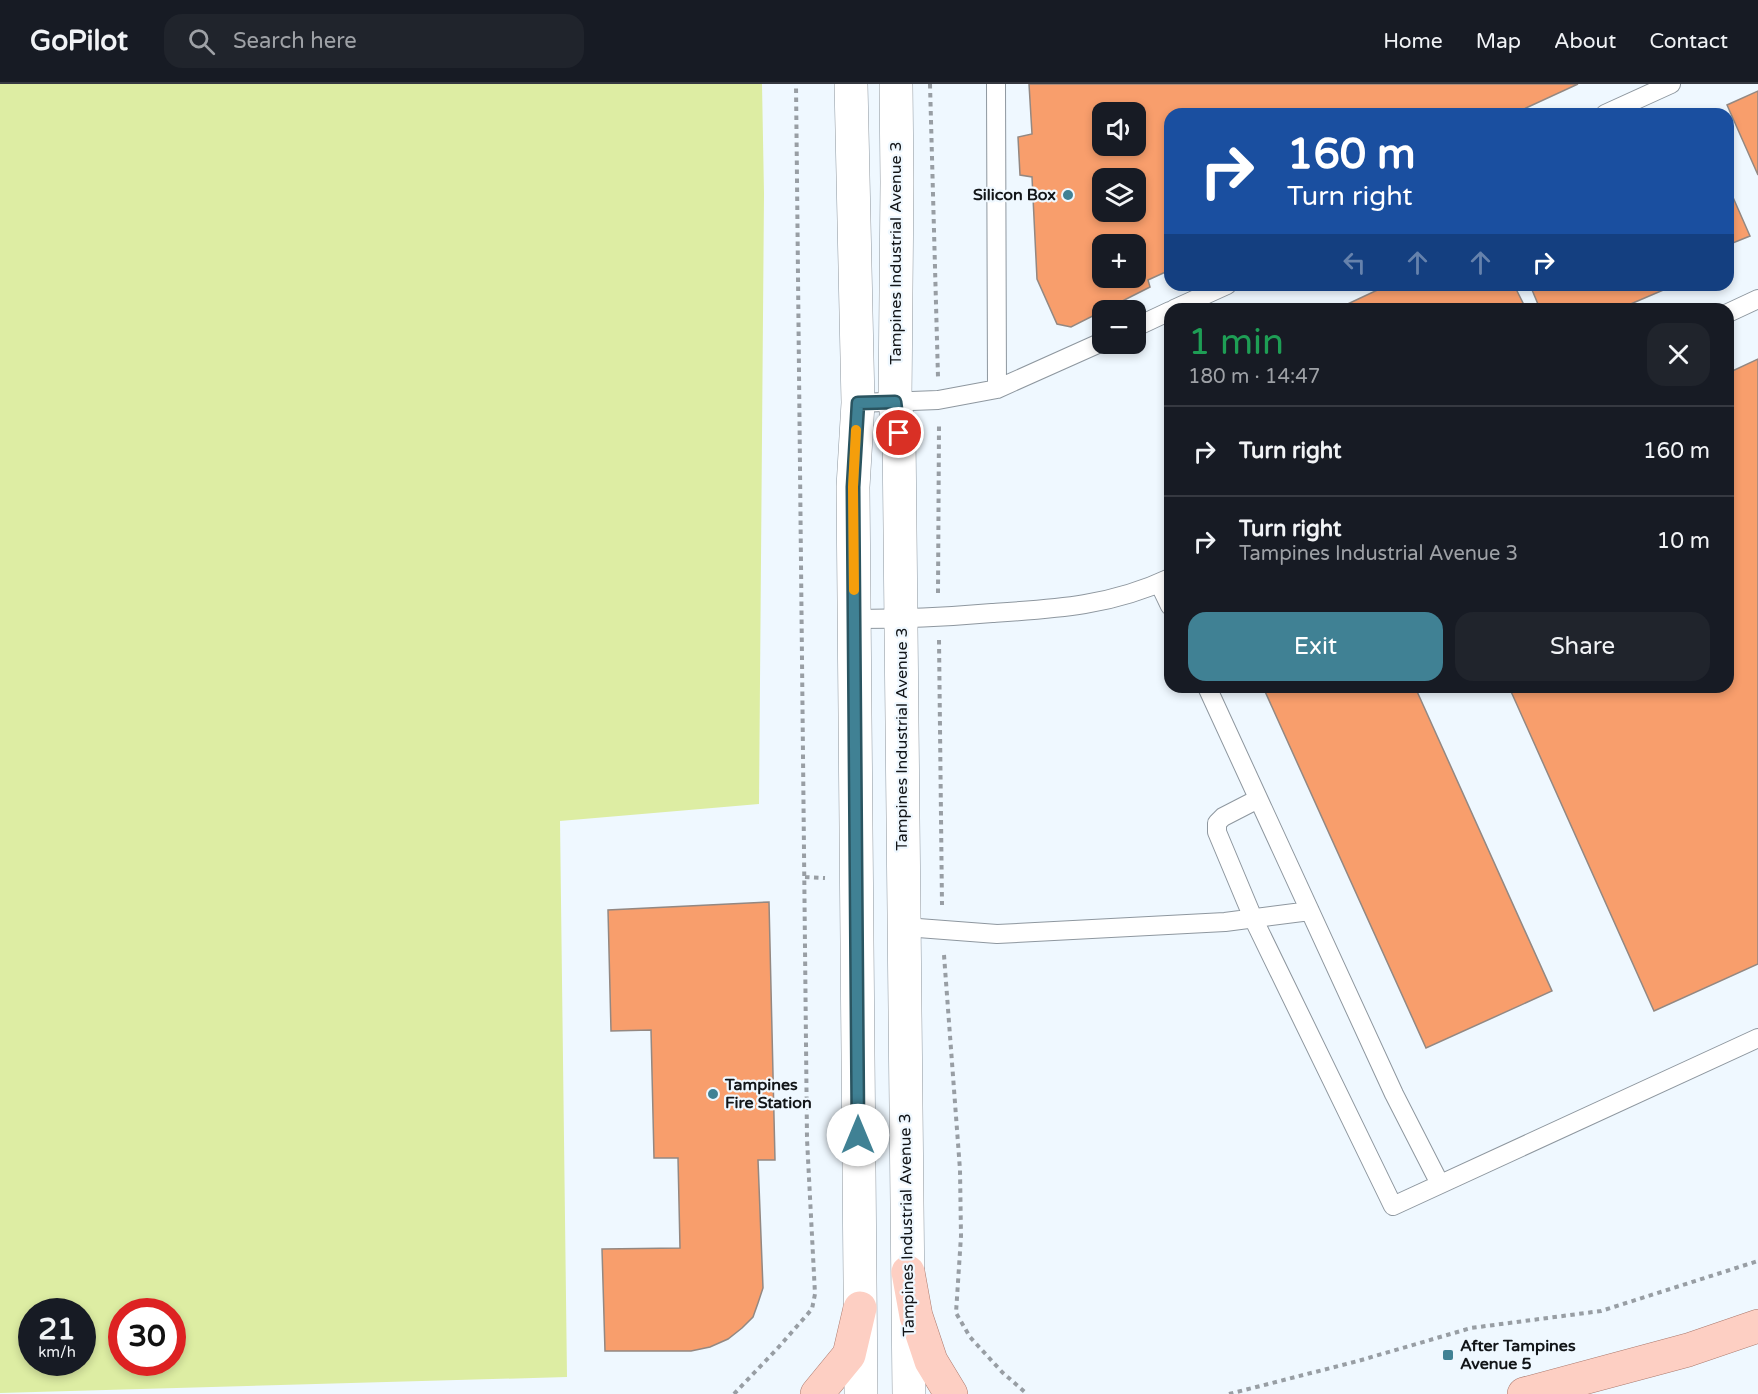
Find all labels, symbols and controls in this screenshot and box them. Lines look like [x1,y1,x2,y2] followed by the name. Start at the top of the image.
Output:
[164,14,584,68] search box
[30,24,128,58] text: GoPilot
[185,25,218,58] icon: search
[233,28,357,54] text: Search here
[1383,29,1443,54] text: Home
[1476,29,1521,54] text: Map
[1554,29,1616,54] text: About
[1649,29,1728,54] text: Contact
[1092,102,1146,354] map controls
[1092,102,1146,156] button: sound
[1287,129,1416,180] text: 160 m
[1188,132,1266,210] icon: right
[886,141,906,365] street label: Tampines Industrial Avenue 3
[1092,168,1146,222] button: layers
[1287,180,1413,213] text: Turn right
[973,185,1056,205] place label: Silicon Box
[1061,188,1075,202] marker: Silicon Box
[1092,234,1146,288] button: +
[1338,246,1371,279] icon: left
[1401,246,1434,279] icon: ahead
[1464,246,1497,279] icon: ahead
[1527,246,1560,279] icon: right
[1092,300,1146,354] button: −
[1188,321,1284,364] text: 1 min
[1647,323,1710,386] button: close
[1188,365,1320,389] text: 180 m · 14:47
[873,407,924,458] pin
[882,416,915,449] icon: arrive
[1188,435,1221,468] icon: right
[1239,438,1341,464] text: Turn right
[1643,438,1710,464] text: 160 m
[1239,516,1341,542] text: Turn right
[1188,525,1221,558] icon: right
[1656,528,1710,554] text: 10 m
[1239,542,1518,566] text: Tampines Industrial Avenue 3
[1188,612,1443,681] button: Exit
[1455,612,1710,681] button: Share
[892,627,912,851] street label: Tampines Industrial Avenue 3
[724,1075,812,1113] place label: Tampines Fire Station
[706,1087,720,1101] marker: Tampines Fire Station
[826,1103,890,1167] position arrow
[895,1113,919,1337] street label: Tampines Industrial Avenue 3
[108,1298,186,1376] speed limit sign: 30
[38,1311,76,1348] text: 21
[1460,1336,1576,1374] place label: After Tampines Avenue 5
[38,1343,76,1361] text: km/h
[1441,1348,1455,1362] marker: After Tampines Avenue 5

